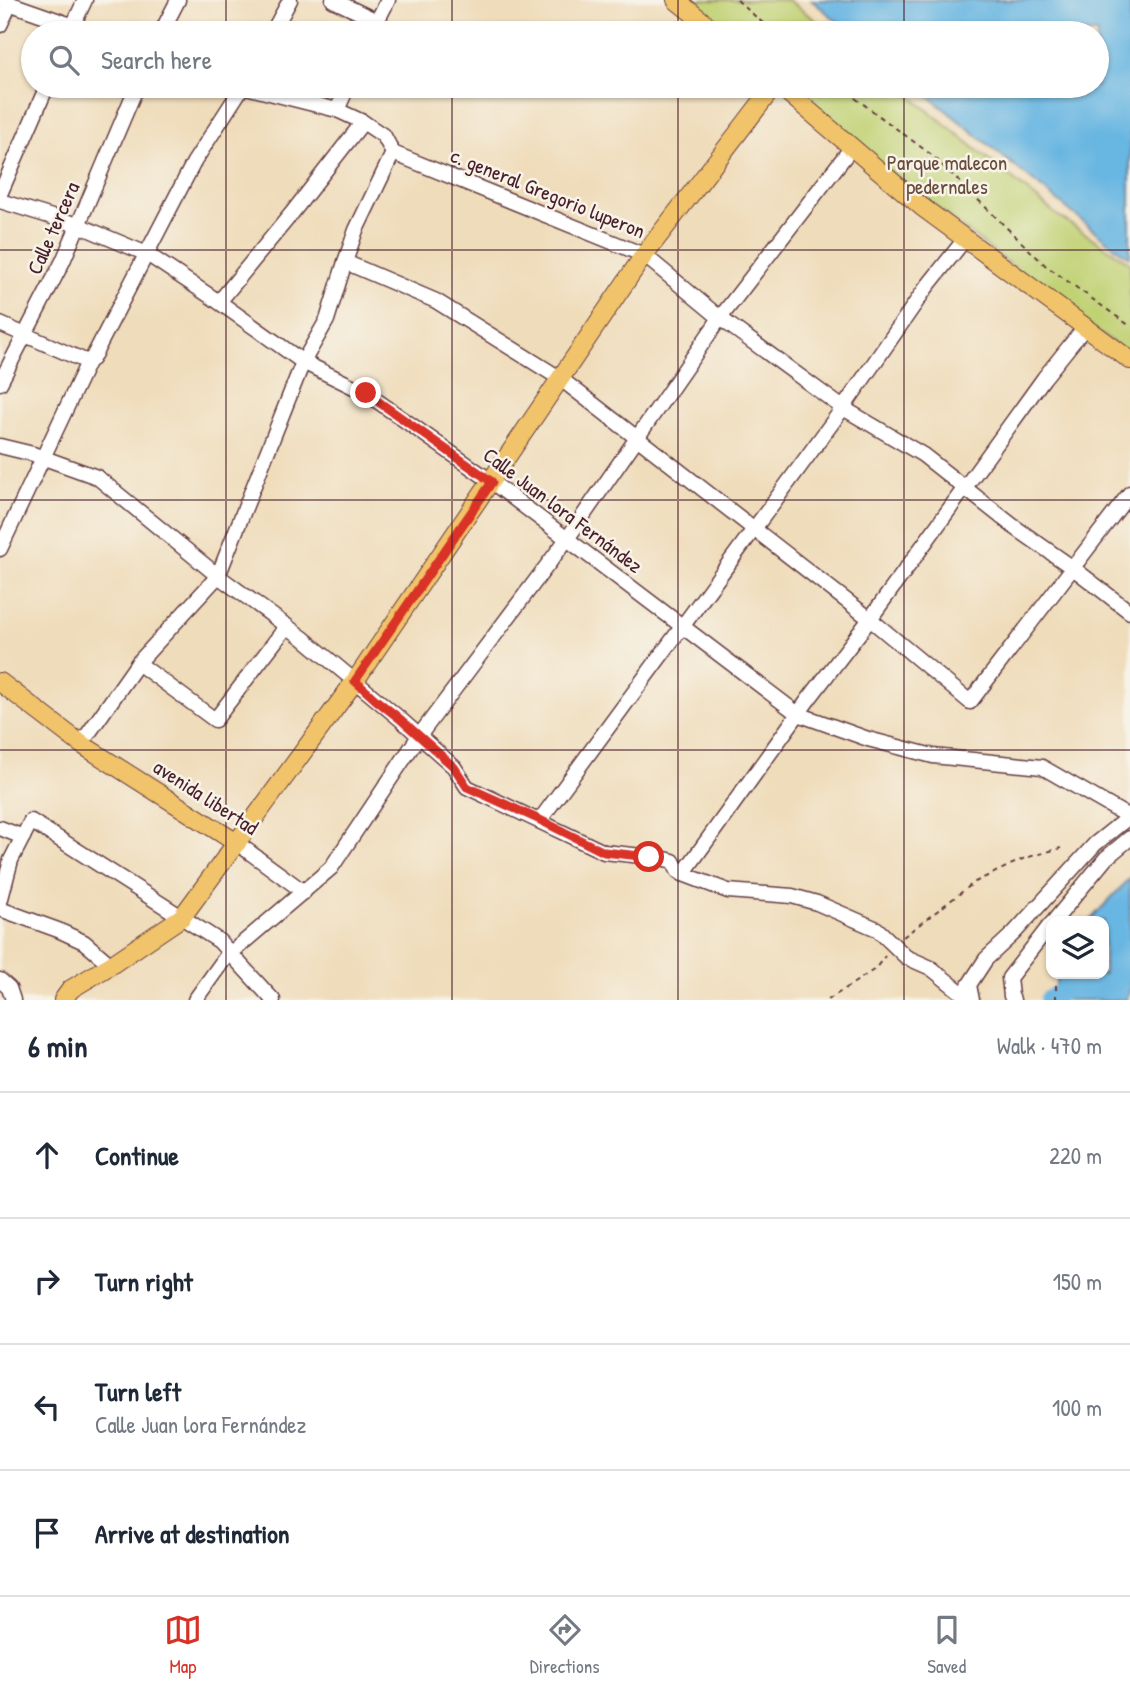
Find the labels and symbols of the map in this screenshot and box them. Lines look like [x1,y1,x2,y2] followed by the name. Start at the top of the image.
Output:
[446,141,650,245] street label: c. general Gregorio luperon
[887,148,1007,201] park label: Parque malecon pedernales
[20,177,86,279] street label: Calle tercera
[350,377,381,408] route end
[477,440,649,580] street label: Calle Juan lora Fernández
[148,752,264,842] street label: avenida libertad
[633,841,664,872] route start

